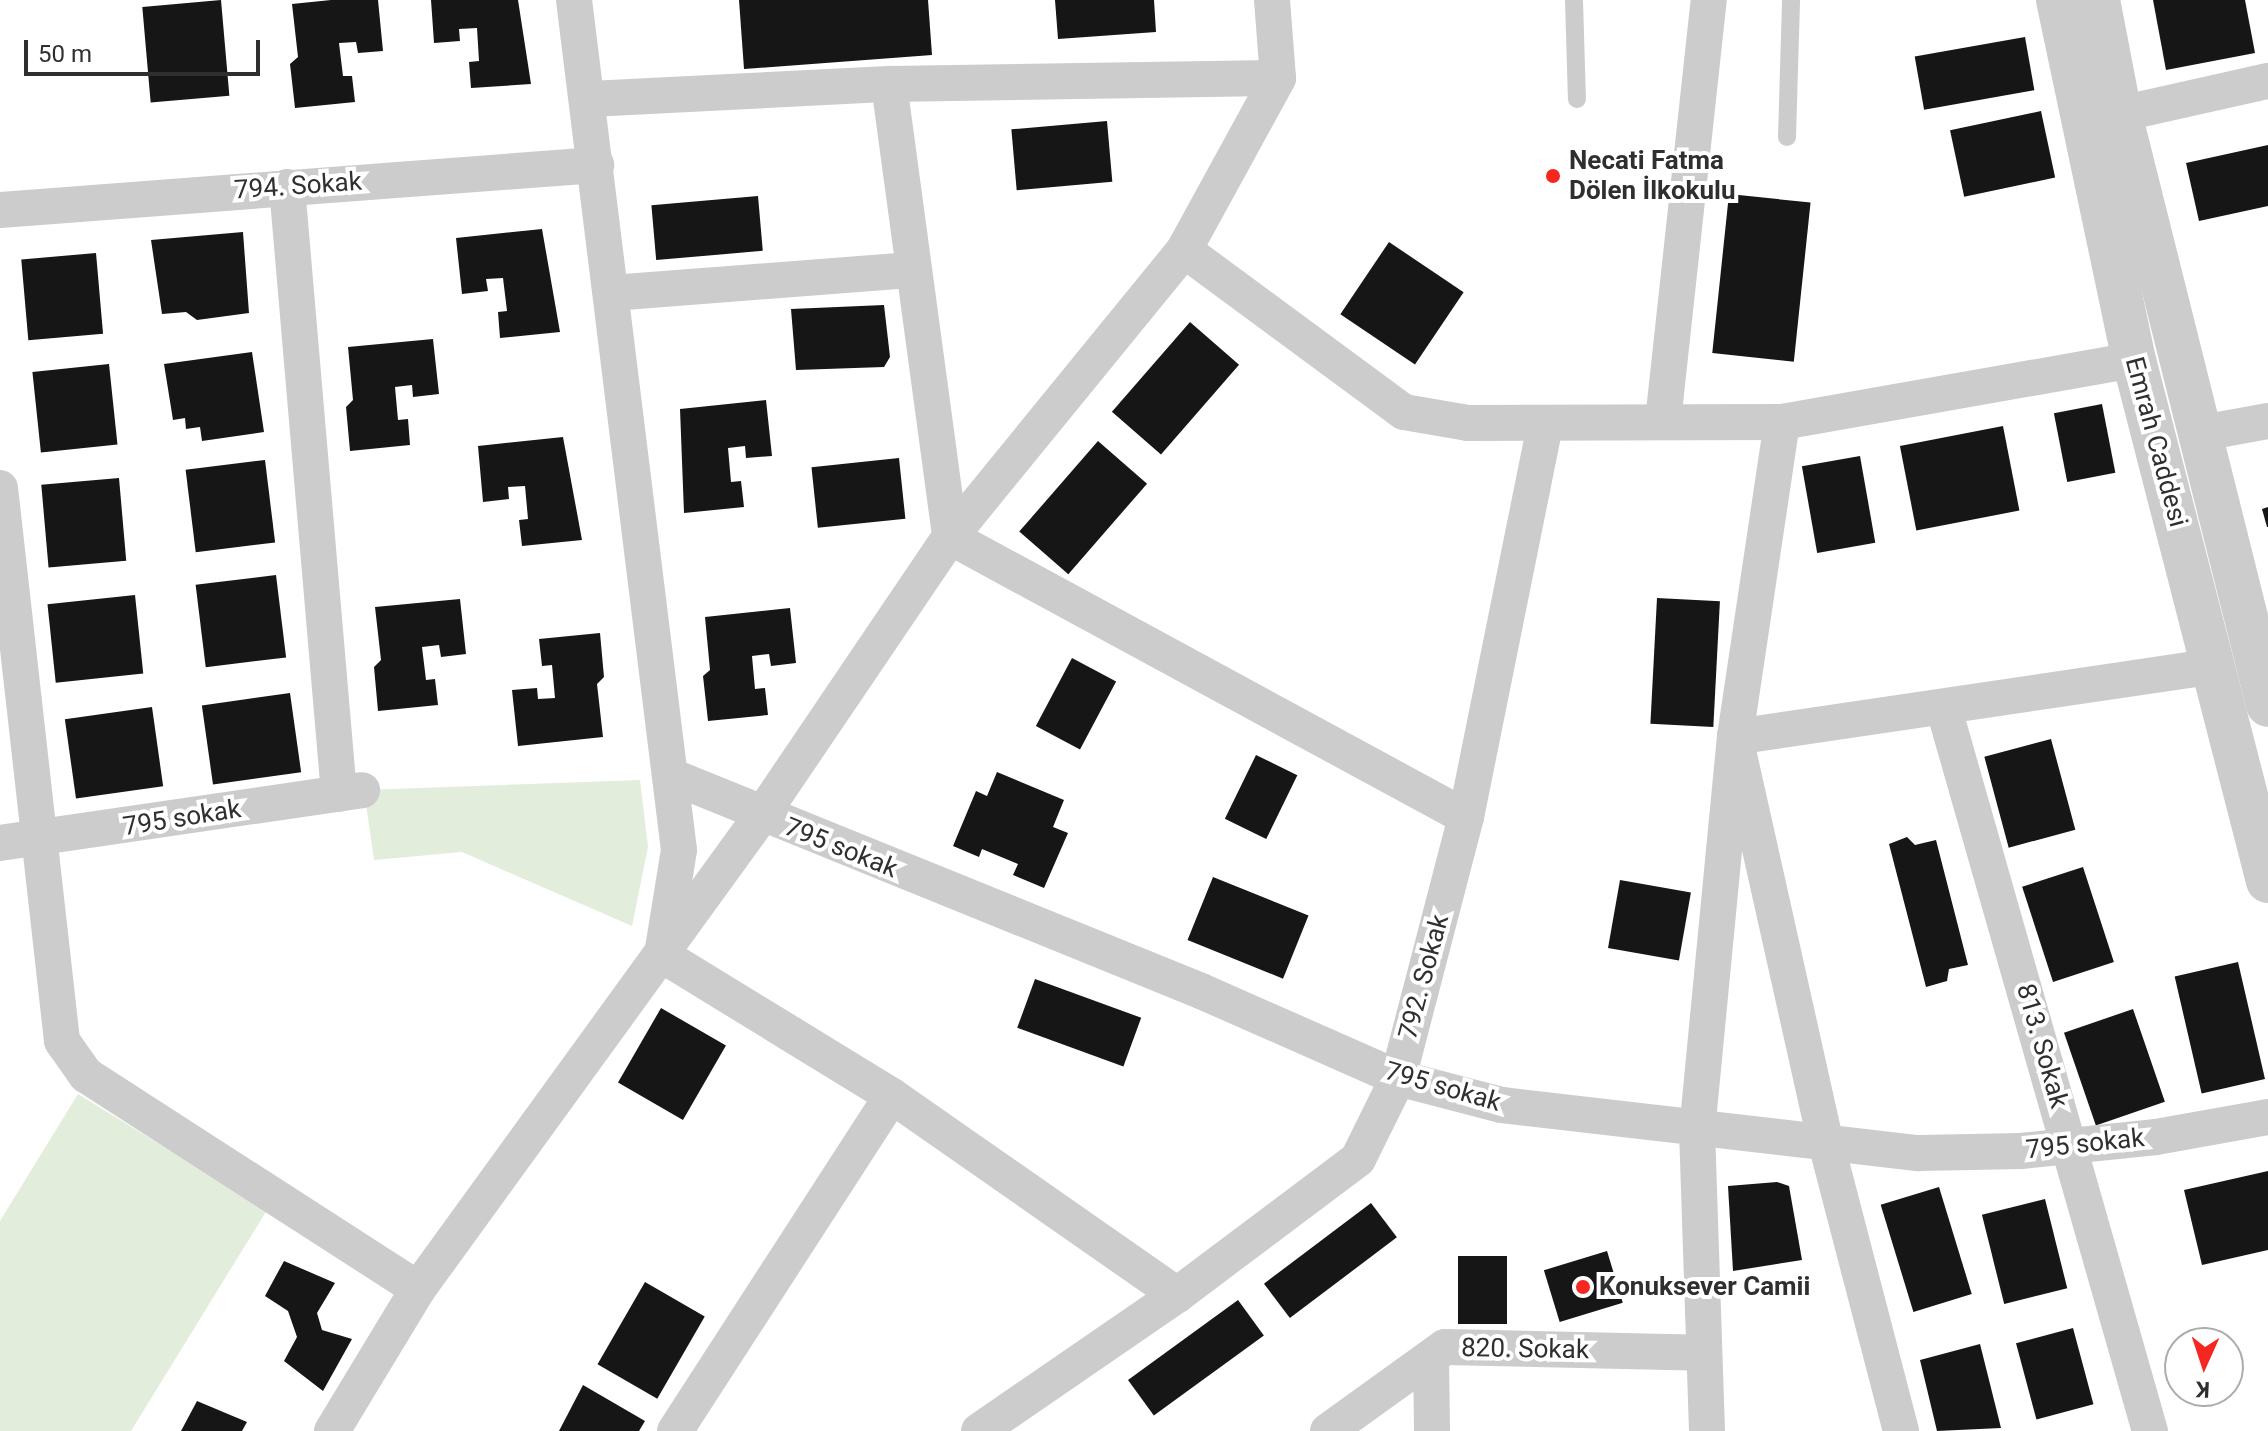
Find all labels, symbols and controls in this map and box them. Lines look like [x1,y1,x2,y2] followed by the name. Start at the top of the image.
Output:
[28,24,264,74] scale bar
[38,40,92,68] text: 50 m
[1569,145,1735,206] place label: Necati Fatma Dölen İlkokulu
[233,166,363,206] street label: 794. Sokak
[1544,167,1562,185] marker: Necati Fatma Dölen İlkokulu
[2118,354,2194,530] street label: Emrah Caddesi
[121,793,243,843] street label: 795 sokak
[780,811,902,885] street label: 795 sokak
[1392,911,1456,1043] street label: 792. Sokak
[2009,980,2075,1112] street label: 813. Sokak
[1381,1056,1505,1118] street label: 795 sokak
[2024,1122,2146,1166] street label: 795 sokak
[1599,1271,1810,1303] place label: Konuksever Camii
[1574,1278,1592,1296] marker: Konuksever Camii
[2164,1327,2244,1407] north arrow
[1461,1332,1589,1366] street label: 820. Sokak
[2195,1377,2210,1402] text: K

